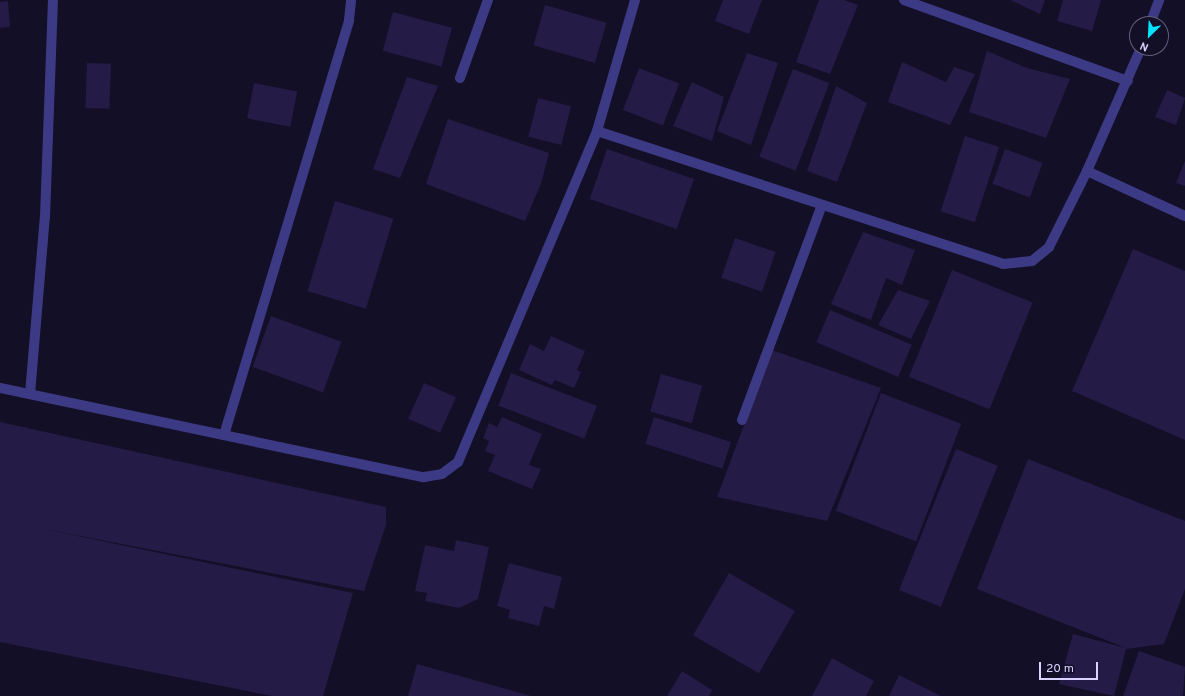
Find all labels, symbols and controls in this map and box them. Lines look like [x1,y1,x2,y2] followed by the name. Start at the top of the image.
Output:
[1129,16,1169,56] north arrow
[1138,38,1151,54] text: N
[1041,654,1100,680] scale bar
[1046,661,1074,677] text: 20 m

